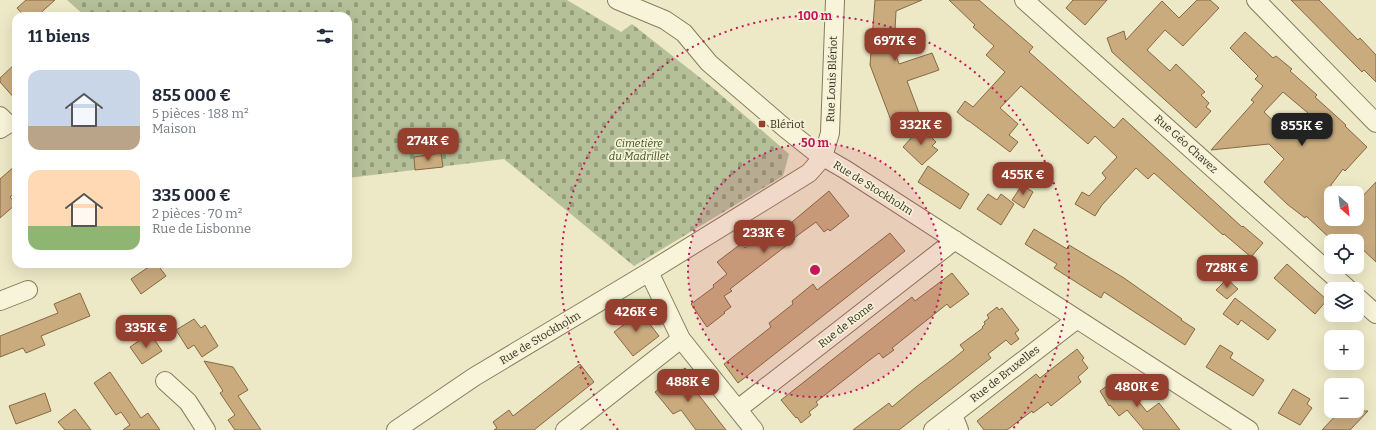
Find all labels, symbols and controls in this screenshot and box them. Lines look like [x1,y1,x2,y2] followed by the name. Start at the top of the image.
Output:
[798,9,833,23] text: 100 m
[314,25,336,47] icon: filters
[28,26,90,47] text: 11 biens
[862,28,928,62] pin: 697K €
[874,33,916,48] text: 697K €
[824,36,840,122] street label: Rue Louis Blériot
[152,85,231,106] text: 855 000 €
[60,86,108,134] icon: home
[152,106,249,121] text: 5 pièces · 188 m²
[888,112,954,146] pin: 332K €
[1152,112,1220,176] street label: Rue Géo Chavez
[1269,113,1335,147] pin: 855K €
[900,117,942,132] text: 332K €
[770,118,804,131] place label: Blériot
[1281,118,1323,133] text: 855K €
[757,119,767,129] marker: Blériot
[152,121,196,136] text: Maison
[395,128,461,162] pin: 274K €
[407,133,449,148] text: 274K €
[801,136,829,150] text: 50 m
[609,137,669,163] park label: Cimetière du Madrillet
[831,158,916,218] street label: Rue de Stockholm
[990,162,1056,196] pin: 455K €
[1002,167,1044,182] text: 455K €
[152,185,231,206] text: 335 000 €
[60,186,108,234] icon: home
[1324,186,1364,226] north arrow
[1324,186,1364,418] map controls
[152,206,242,221] text: 2 pièces · 70 m²
[731,220,797,254] pin: 233K €
[152,221,251,236] text: Rue de Lisbonne
[743,225,785,240] text: 233K €
[1324,234,1364,274] button: locate
[1194,255,1260,289] pin: 728K €
[1206,260,1248,275] text: 728K €
[808,263,822,277] centre of rings
[1324,282,1364,322] button: layers
[603,299,669,333] pin: 426K €
[816,299,876,351] street label: Rue de Rome
[614,304,658,319] text: 426K €
[497,309,583,367] street label: Rue de Stockholm
[113,315,179,349] pin: 335K €
[125,320,167,335] text: 335K €
[1324,330,1364,370] button: +
[968,343,1042,405] street label: Rue de Bruxelles
[655,369,721,403] pin: 488K €
[666,374,710,389] text: 488K €
[1104,374,1170,408] pin: 480K €
[1324,378,1364,418] button: −
[1115,379,1159,394] text: 480K €

